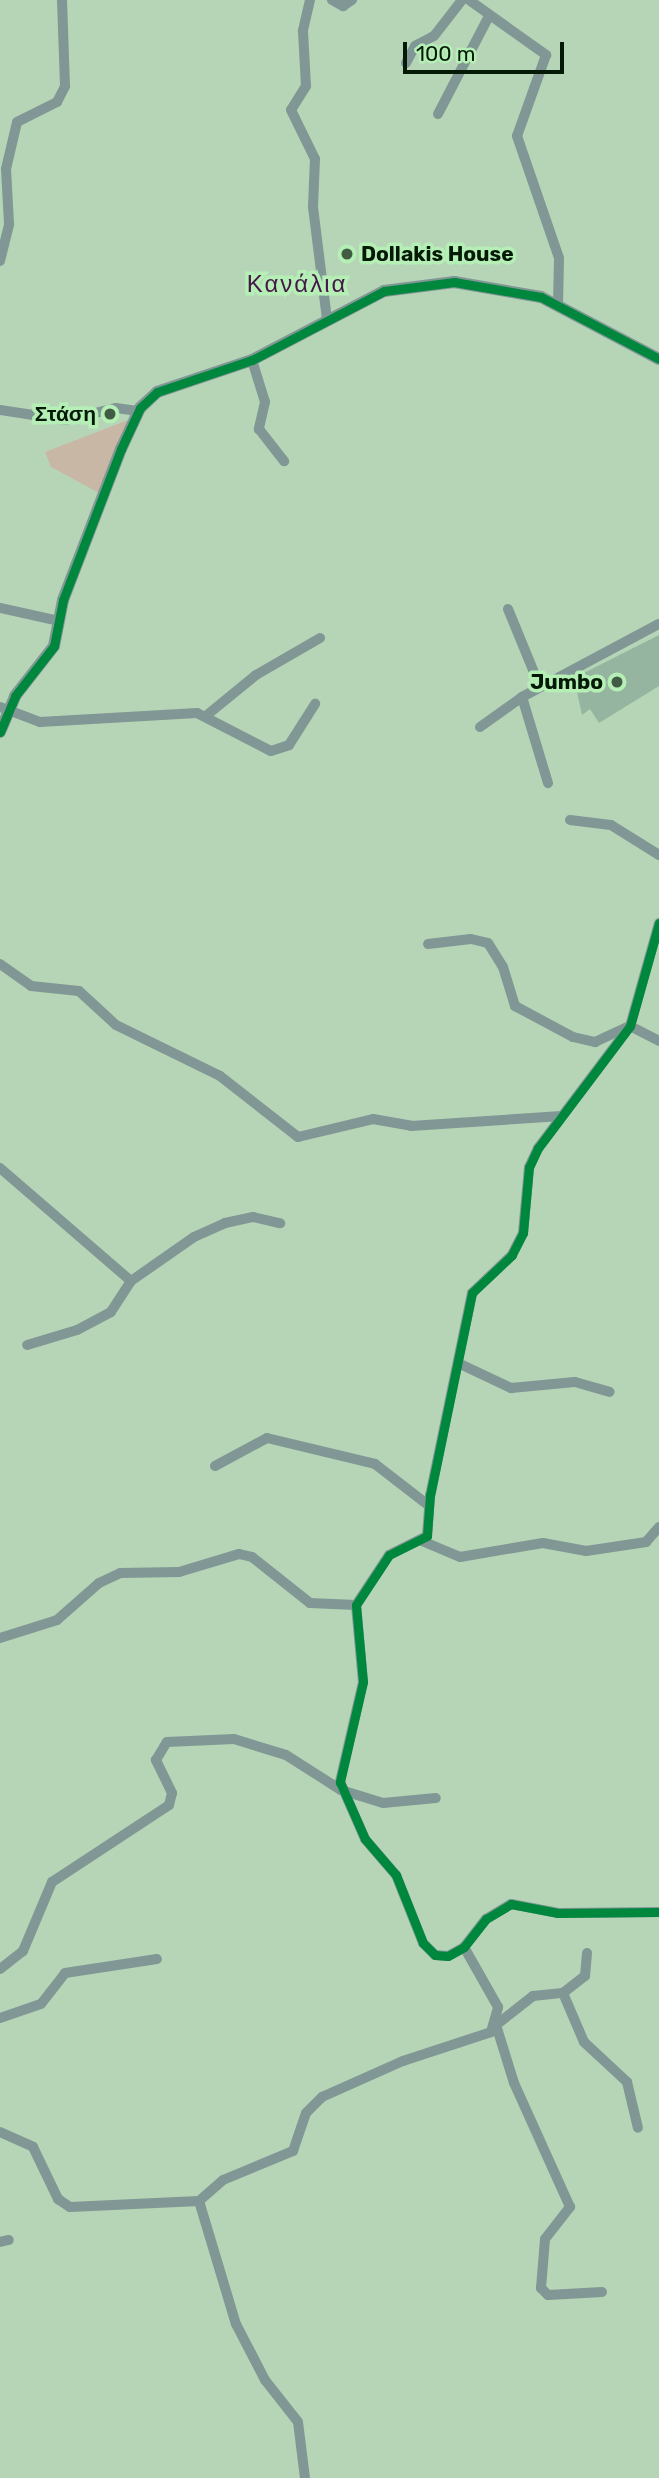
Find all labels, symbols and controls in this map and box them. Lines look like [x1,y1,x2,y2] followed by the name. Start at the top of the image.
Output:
[407,28,568,72] scale bar
[416,41,475,66] text: 100 m
[361,241,514,267] place label: Dollakis House
[339,246,355,262] marker: Dollakis House
[248,271,346,299] district label: Κανάλια
[35,401,96,427] place label: Στάση
[102,406,118,422] marker: Στάση
[530,669,603,695] place label: Jumbo
[609,674,625,690] marker: Jumbo

